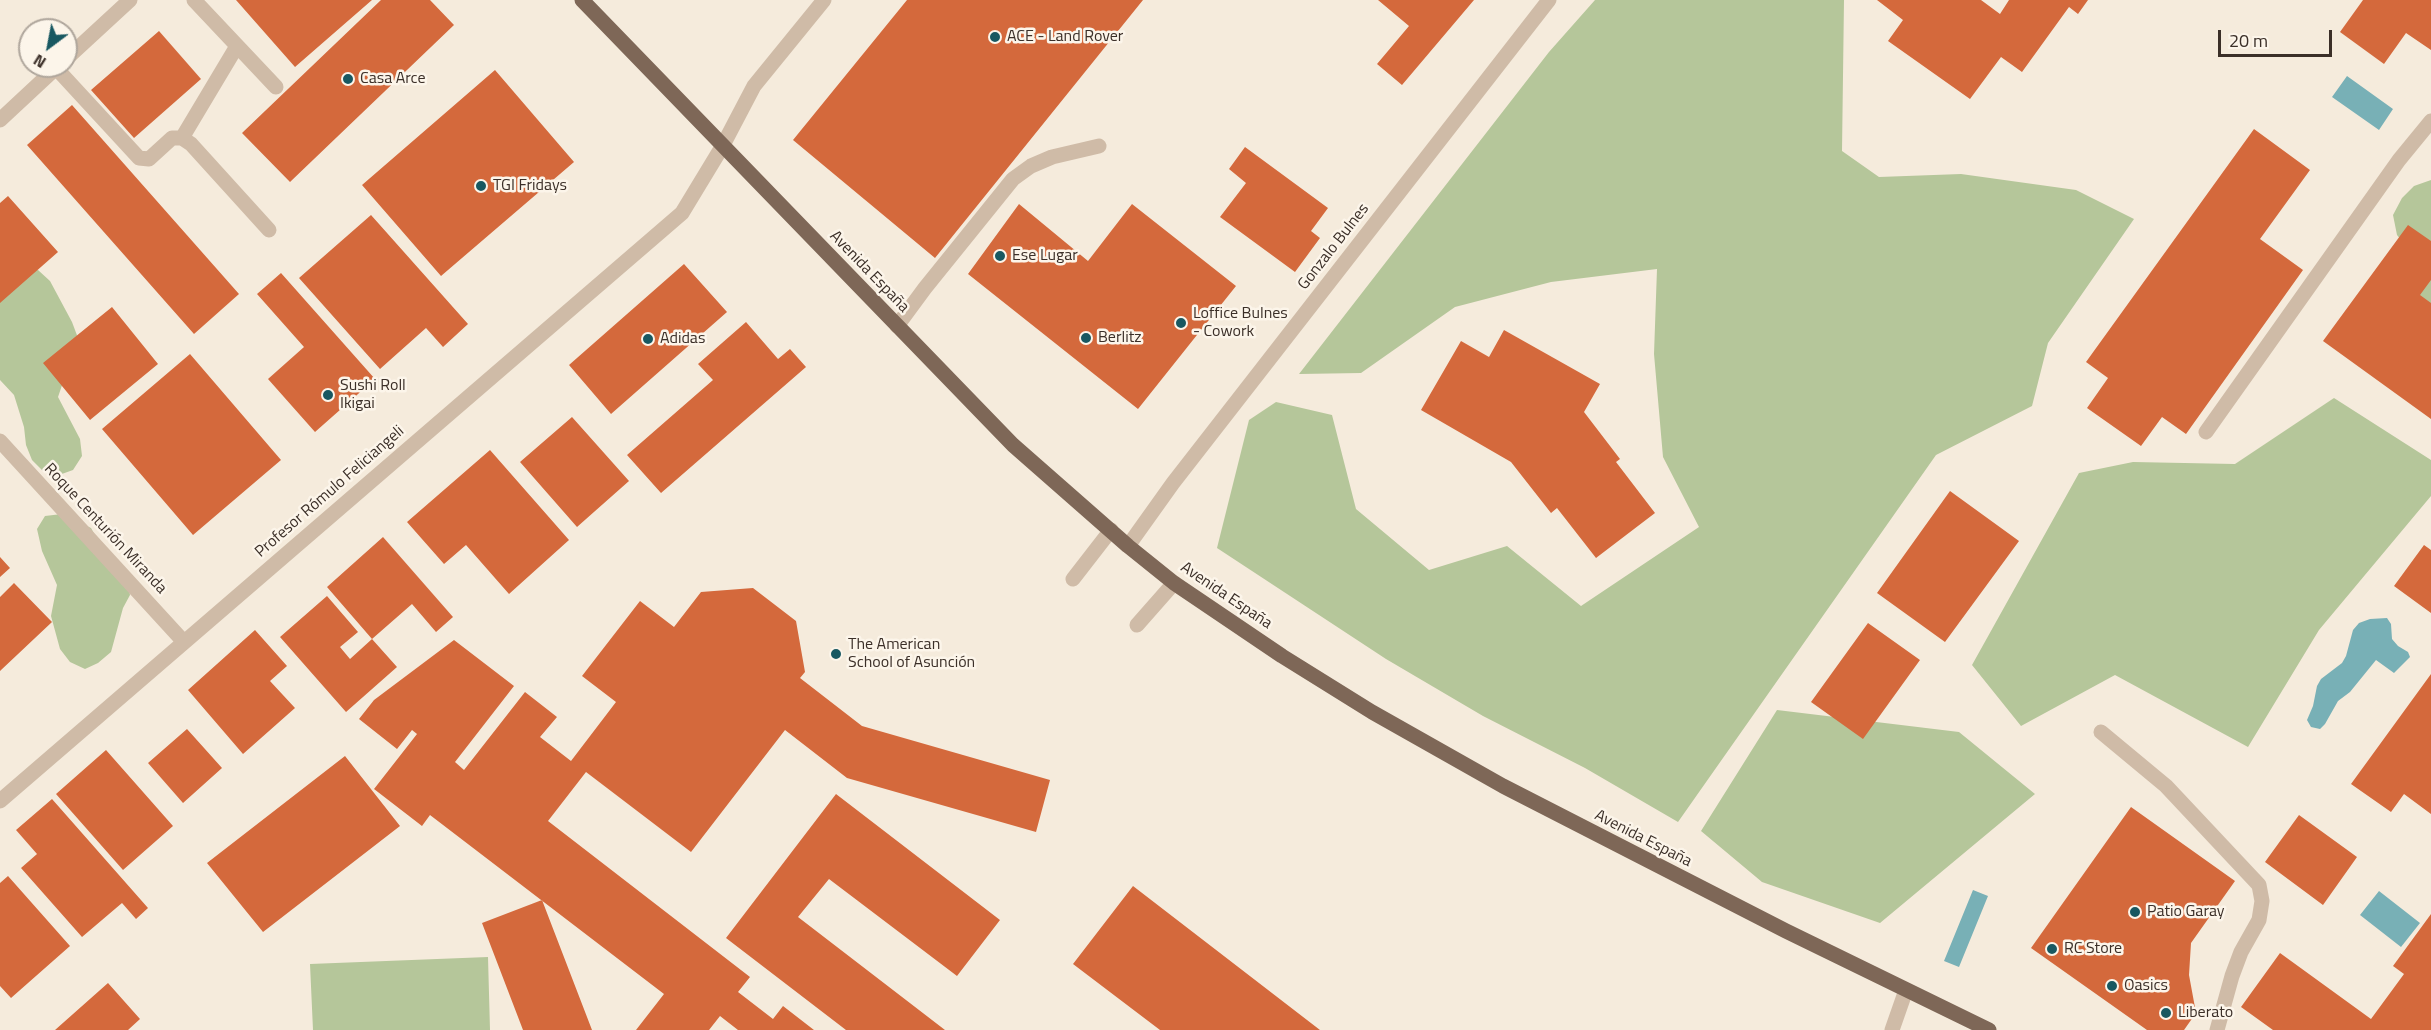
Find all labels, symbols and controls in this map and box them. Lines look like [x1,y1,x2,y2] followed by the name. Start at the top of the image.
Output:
[18,18,78,78] north arrow
[2221,18,2335,56] scale bar
[1007,27,1123,47] place label: ACE - Land Rover
[2229,27,2268,54] text: 20 m
[988,30,1002,44] marker: ACE - Land Rover
[28,48,51,75] text: N
[360,69,426,89] place label: Casa Arce
[341,72,355,86] marker: Casa Arce
[493,176,567,196] place label: TGI Fridays
[474,179,488,193] marker: TGI Fridays
[1294,200,1374,294] street label: Gonzalo Bulnes
[825,227,913,317] street label: Avenida España
[1012,246,1078,266] place label: Ese Lugar
[993,249,1007,263] marker: Ese Lugar
[1193,304,1288,342] place label: Loffice Bulnes - Cowork
[1174,316,1188,330] marker: Loffice Bulnes - Cowork
[1098,328,1142,348] place label: Berlitz
[660,329,705,349] place label: Adidas
[1079,331,1093,345] marker: Berlitz
[641,332,655,346] marker: Adidas
[340,376,406,414] place label: Sushi Roll Ikigai
[321,388,335,402] marker: Sushi Roll Ikigai
[252,422,408,562] street label: Profesor Rómulo Feliciangeli
[40,460,170,598] street label: Roque Centurión Miranda
[1177,558,1275,634] street label: Avenida España
[848,635,975,673] place label: The American School of Asunción
[829,647,843,661] marker: The American School of Asunción
[1591,806,1695,872] street label: Avenida España
[2147,902,2225,922] place label: Patio Garay
[2128,905,2142,919] marker: Patio Garay
[2064,939,2122,959] place label: RC Store
[2045,942,2059,956] marker: RC Store
[2124,976,2168,996] place label: Oasics
[2105,979,2119,993] marker: Oasics
[2178,1003,2233,1023] place label: Liberato
[2159,1006,2173,1020] marker: Liberato

